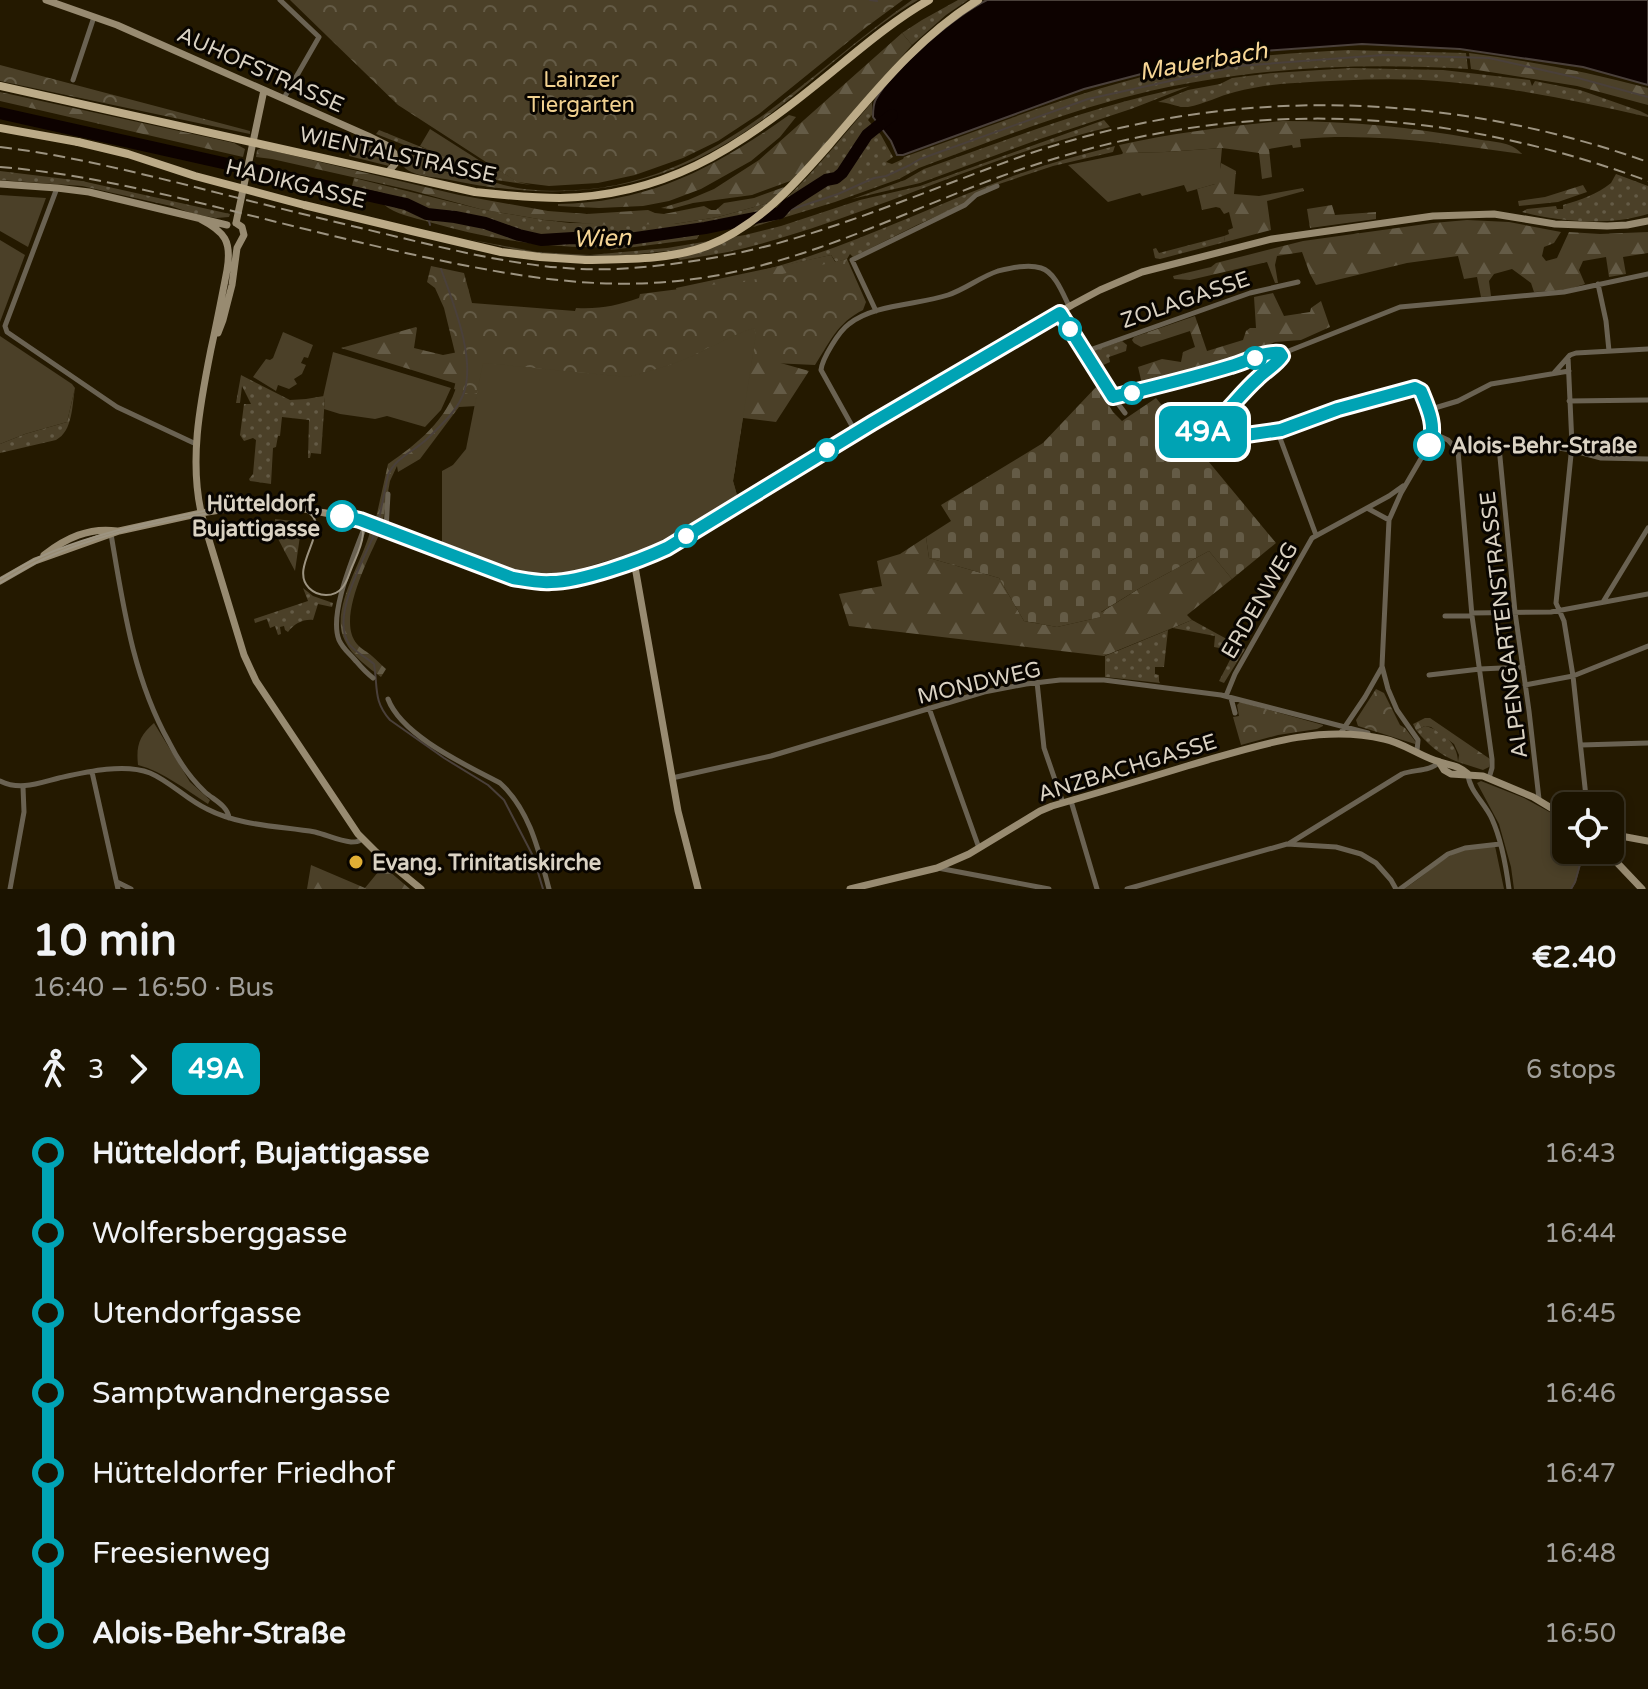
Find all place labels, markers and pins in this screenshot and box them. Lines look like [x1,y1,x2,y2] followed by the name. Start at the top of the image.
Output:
[1059,318,1081,340] unlabelled marker
[1244,347,1266,369] unlabelled marker
[1121,382,1143,404] unlabelled marker
[1414,430,1444,460] marker: Alois-Behr-Straße
[1451,433,1637,459] place label: Alois-Behr-Straße
[816,439,838,461] unlabelled marker
[192,491,320,542] place label: Hütteldorf, Bujattigasse
[327,501,357,531] marker: Hütteldorf, Bujattigasse
[675,525,697,547] unlabelled marker
[372,850,601,876] place label: Evang. Trinitatiskirche
[347,853,365,871] marker: Evang. Trinitatiskirche

